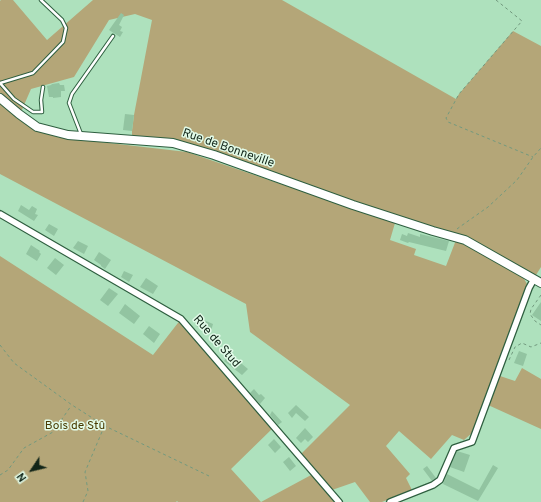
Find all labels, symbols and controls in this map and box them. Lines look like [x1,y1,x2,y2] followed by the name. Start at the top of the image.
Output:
[180,126,276,172] street label: Rue de Bonneville
[189,313,243,371] street label: Rue de Stud
[45,420,105,434] park label: Bois de Stû
[12,450,52,490] north arrow
[14,470,30,484] text: N

